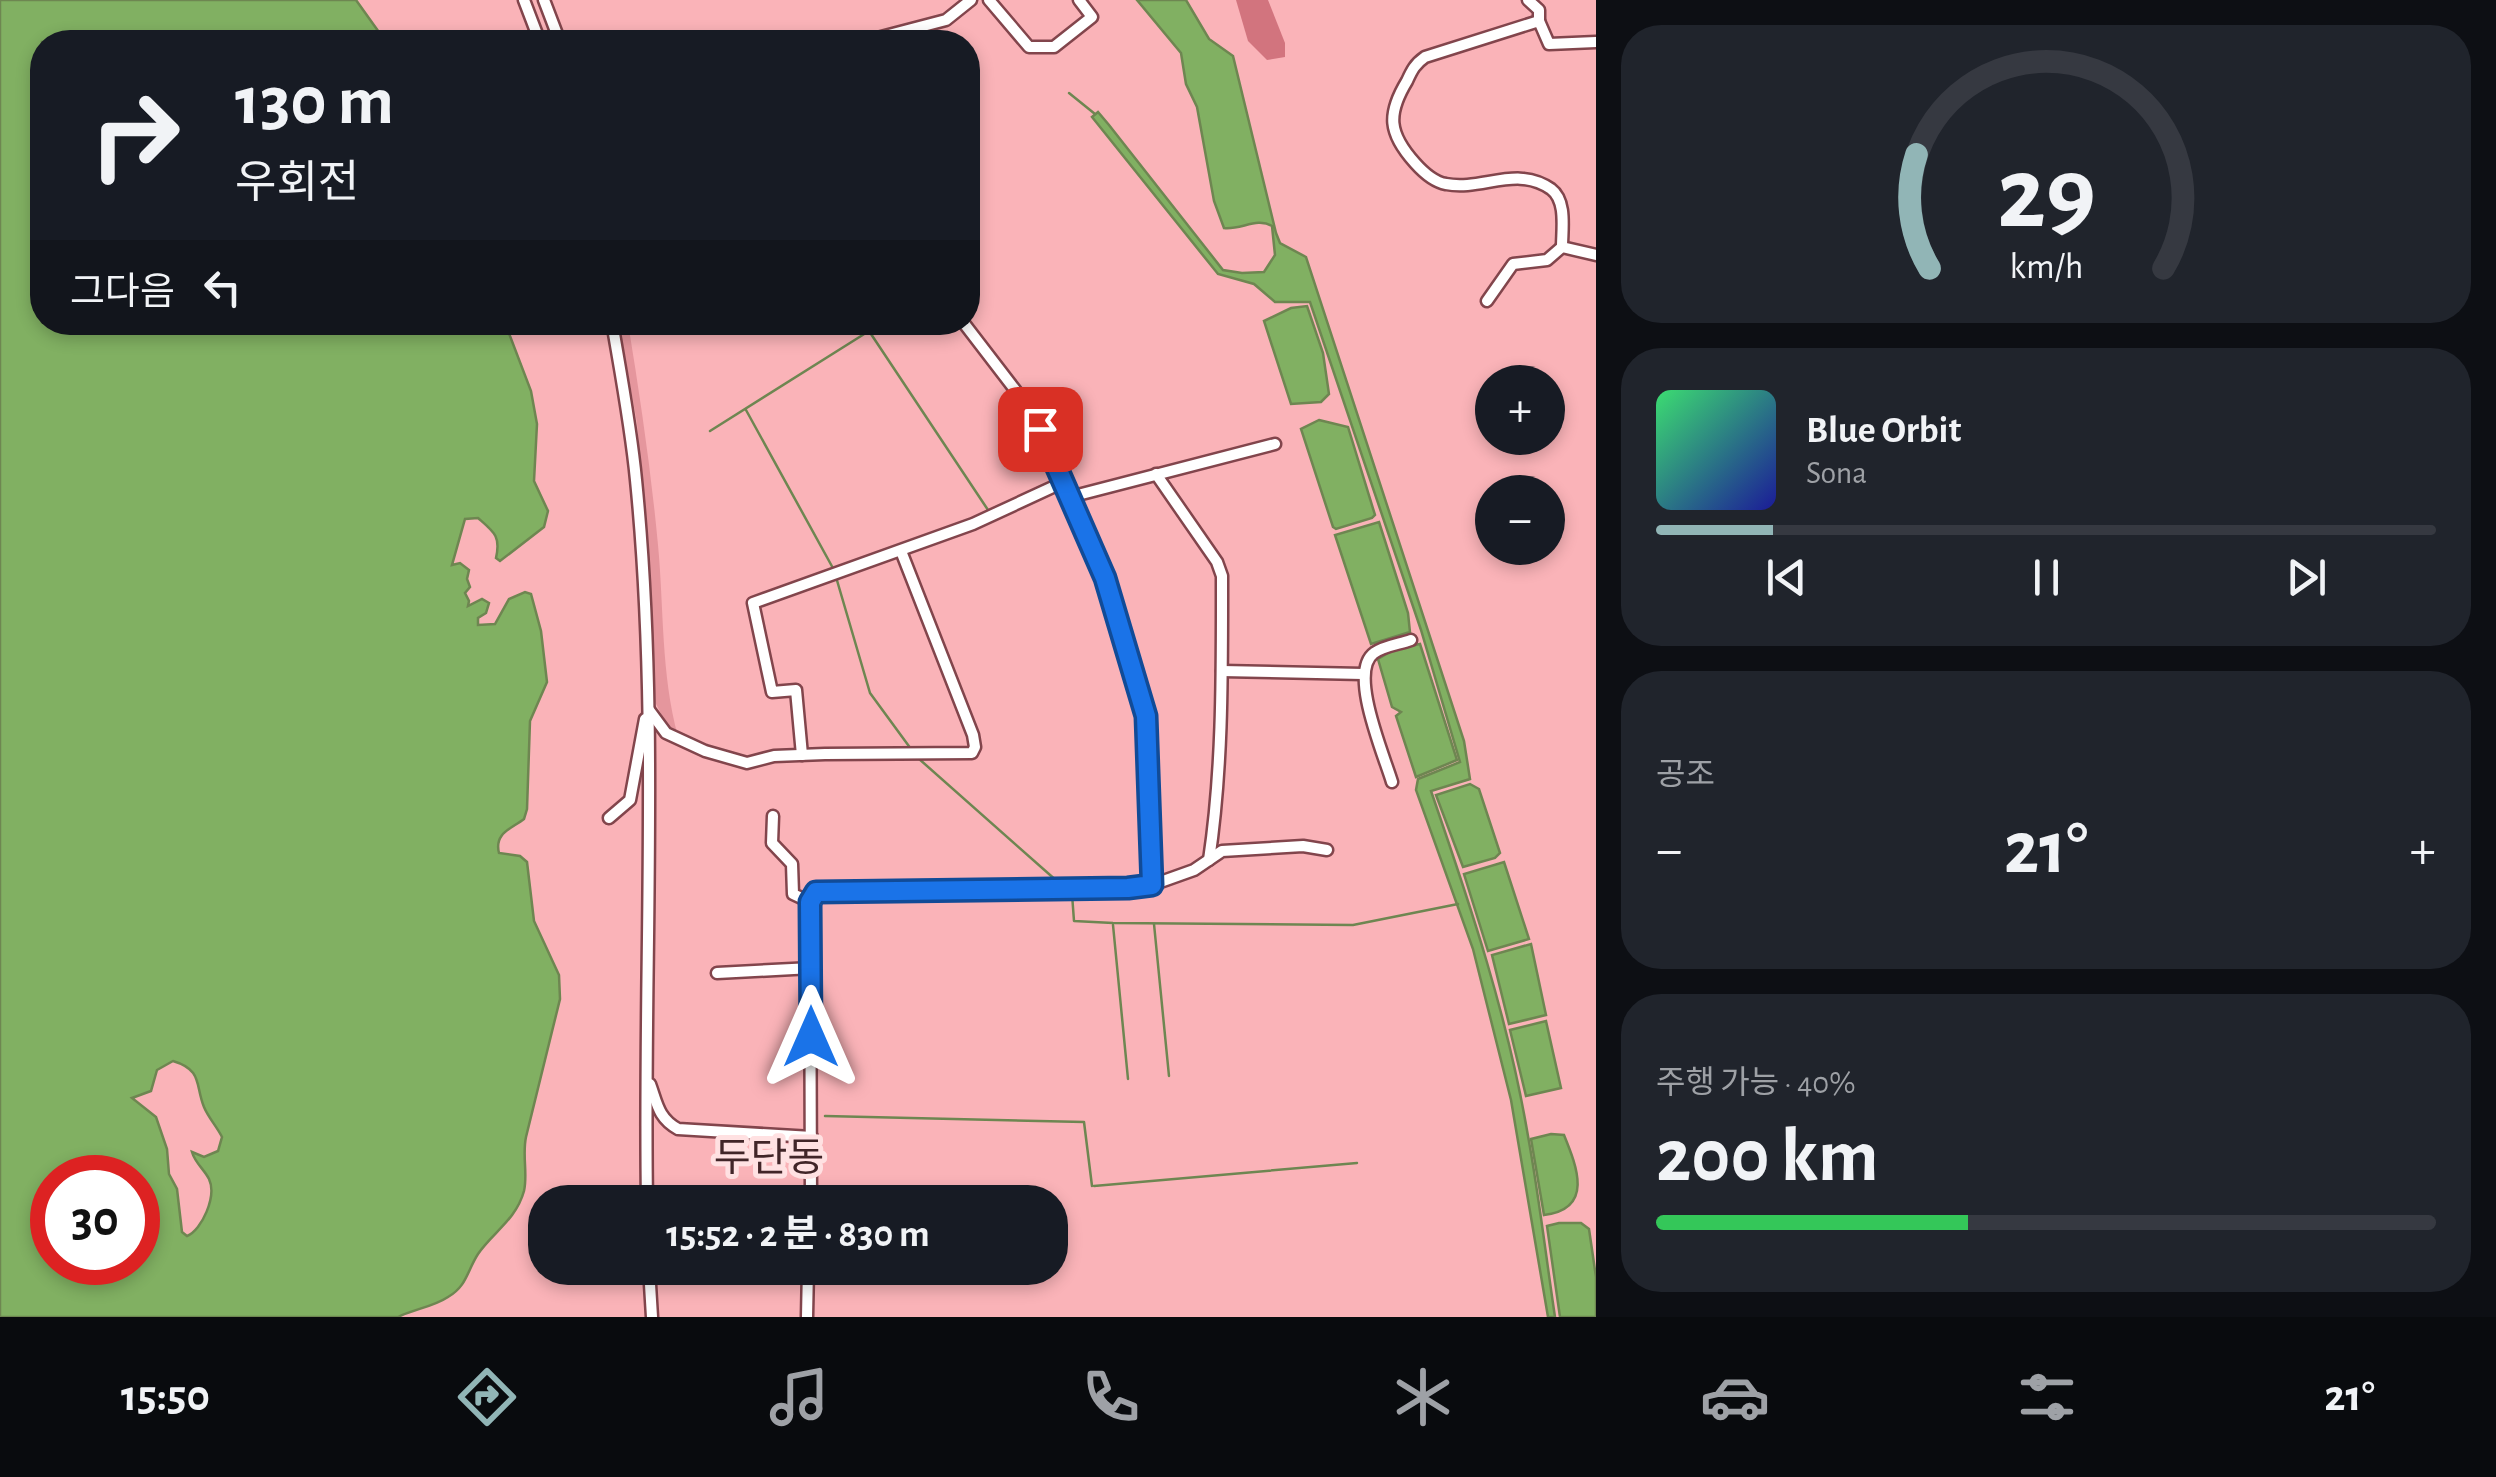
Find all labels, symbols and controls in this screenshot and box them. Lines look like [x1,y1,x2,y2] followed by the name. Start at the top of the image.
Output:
[235,67,394,137] text: 130 m
[70,70,200,200] icon: right
[1996,143,2096,247] text: 29
[235,161,359,206] text: 우회전
[2009,249,2083,285] text: km/h
[195,260,250,315] icon: left
[70,274,175,312] text: 그다음
[1475,365,1565,565] map controls
[1475,365,1565,455] button: +
[998,387,1083,472] pin
[1013,402,1068,457] icon: arrive
[1806,412,1961,450] text: Blue Orbit
[1806,457,1867,489] text: Sona
[1475,475,1565,565] button: −
[1759,550,1814,605] icon: previous
[2019,550,2074,605] icon: pause
[2279,550,2334,605] icon: next
[1656,759,1715,791] text: 공조
[2004,812,2088,887] text: 21°
[1656,823,1682,878] text: −
[2410,823,2436,878] text: +
[759,985,863,1089] position arrow
[1656,1067,1856,1099] text: 주행 가능 · 40%
[1656,1120,1878,1195] text: 200 km
[714,1138,824,1179] district label: 두단동
[30,1155,160,1285] speed limit sign: 30
[666,1216,930,1254] text: 15:52 · 2 분 · 830 m
[452,1362,522,1432] icon: directions
[764,1362,834,1432] icon: music
[1076,1362,1146,1432] icon: phone
[1388,1362,1458,1432] icon: climate
[1700,1362,1770,1432] icon: car
[2012,1362,2082,1432] icon: filters
[121,1374,210,1419] text: 15:50
[2324,1374,2375,1419] text: 21°

